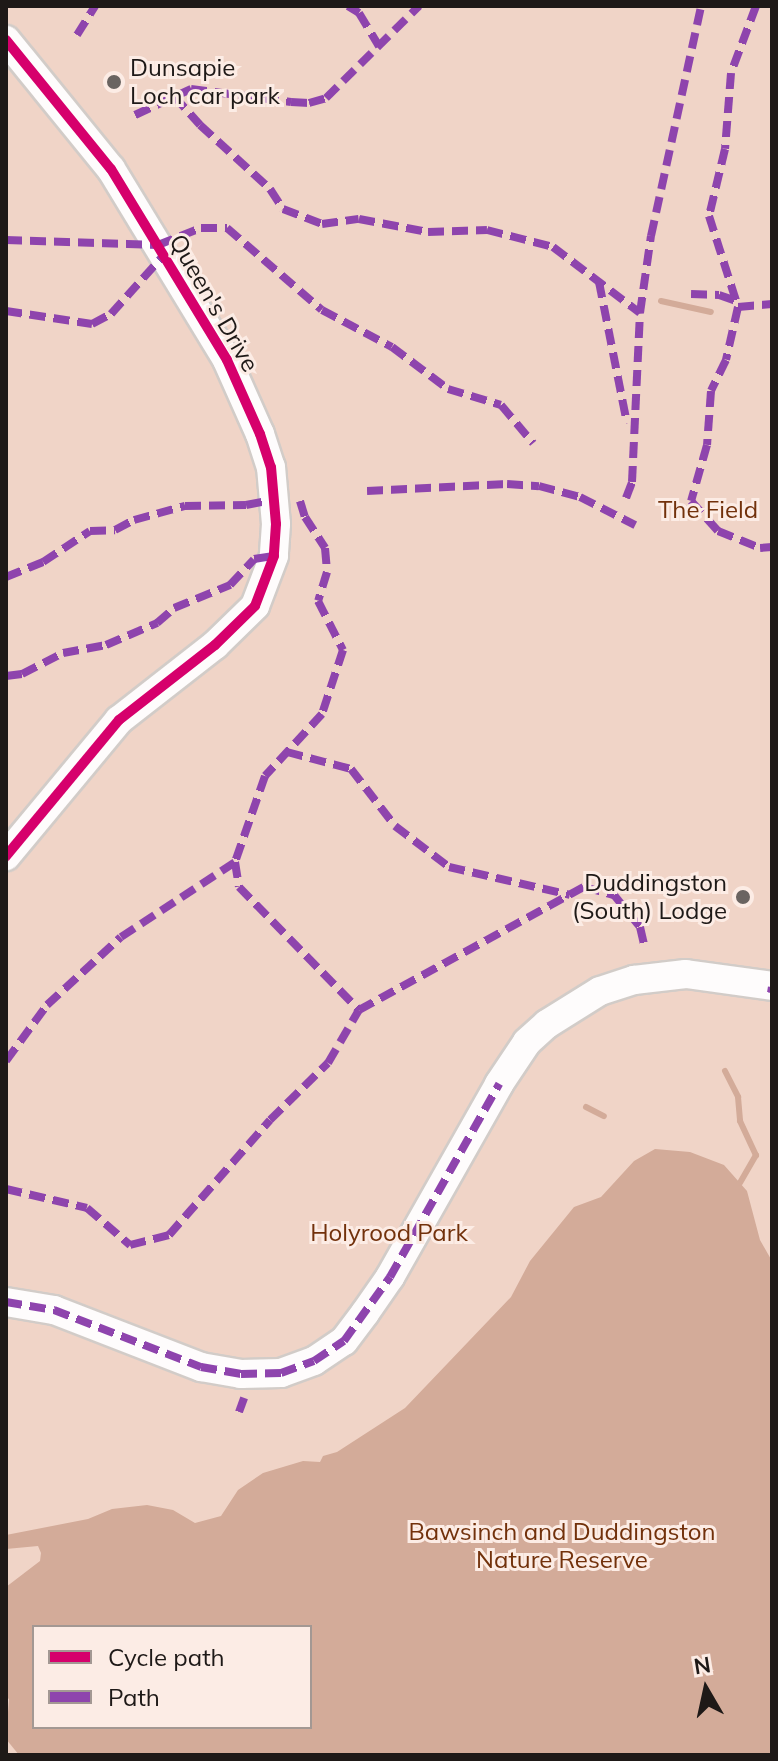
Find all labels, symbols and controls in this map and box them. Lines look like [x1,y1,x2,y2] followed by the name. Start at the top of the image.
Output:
[130,54,280,110] place label: Dunsapie Loch car park
[105,73,123,91] marker: Dunsapie Loch car park
[163,229,265,377] street label: Queen's Drive
[658,496,758,524] park label: The Field
[572,869,727,925] place label: Duddingston (South) Lodge
[734,888,752,906] marker: Duddingston (South) Lodge
[310,1219,468,1247] park label: Holyrood Park
[409,1518,715,1574] park label: Bawsinch and Duddingston Nature Reserve
[32,1625,312,1729] legend
[108,1642,225,1672] text: Cycle path
[666,1649,746,1729] north arrow
[692,1650,713,1680] text: N
[108,1682,160,1712] text: Path

